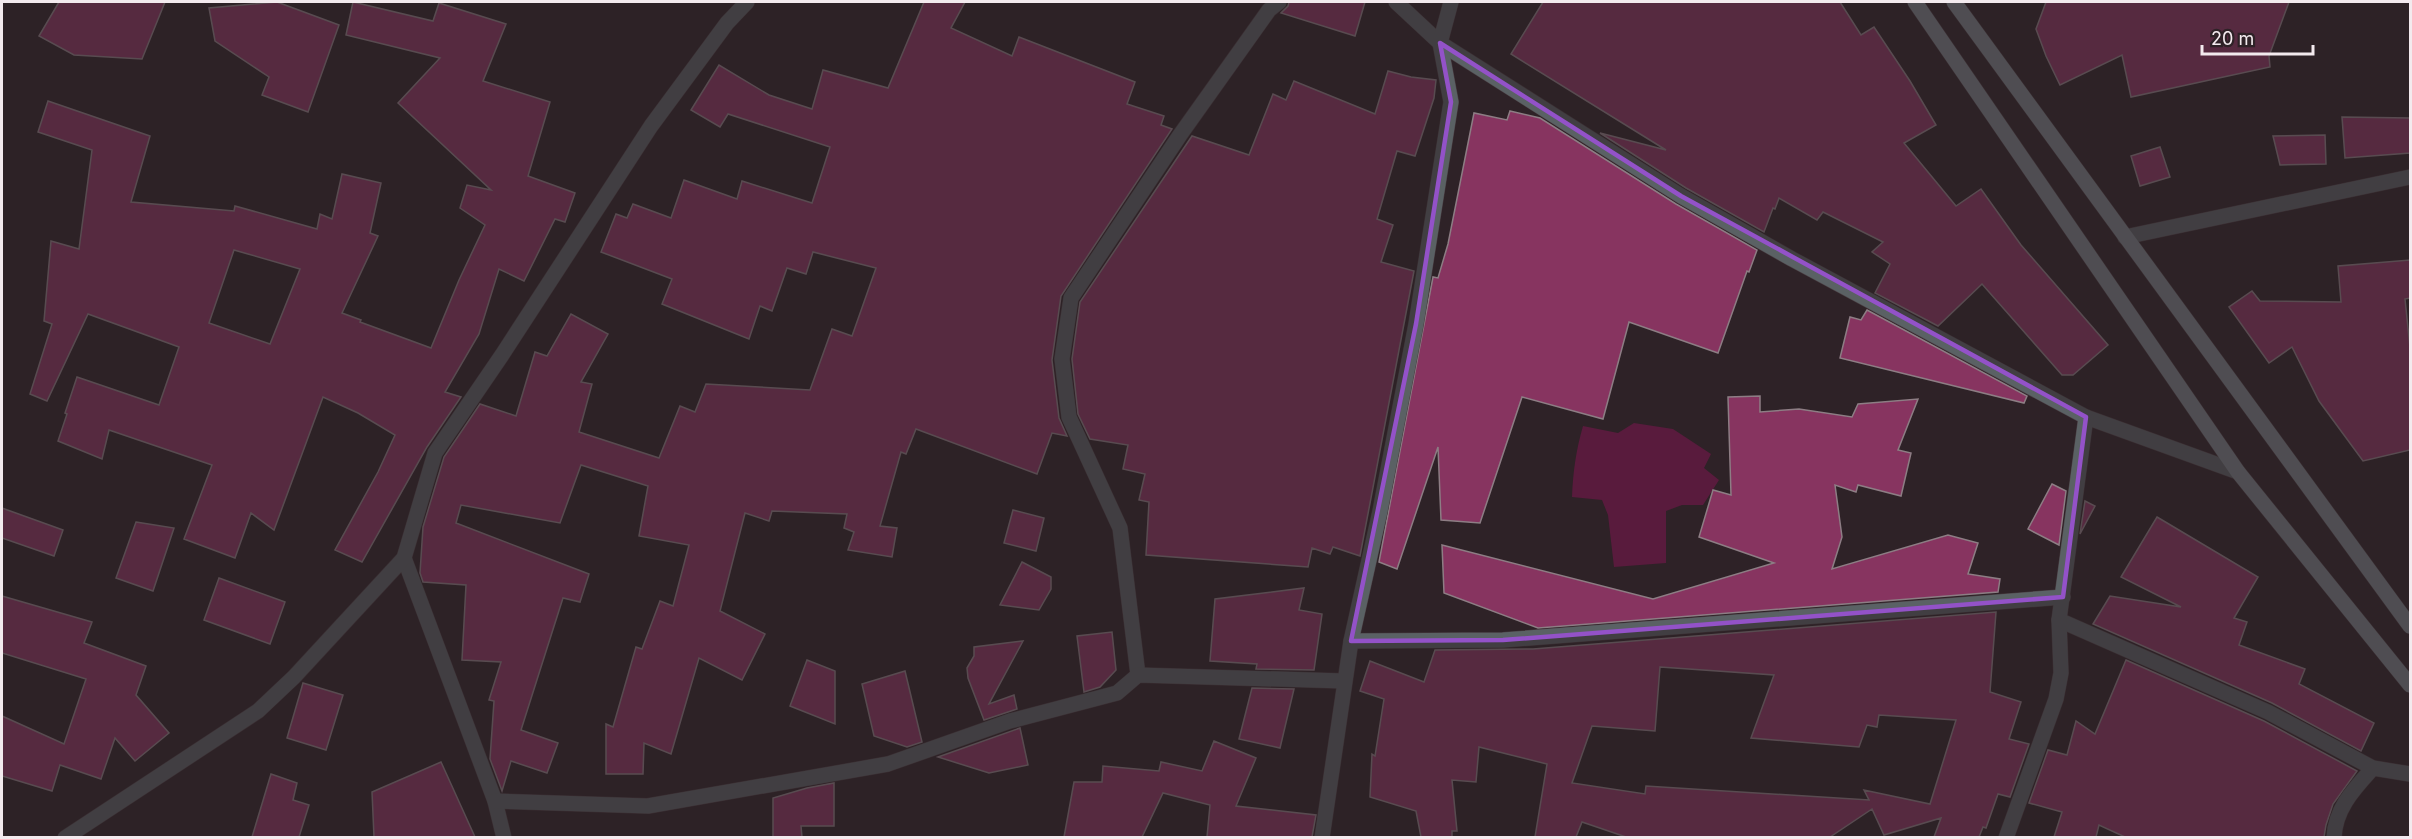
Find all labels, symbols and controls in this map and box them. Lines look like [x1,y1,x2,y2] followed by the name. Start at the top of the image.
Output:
[2202,18,2313,56] scale bar
[2211,28,2254,49] text: 20 m

